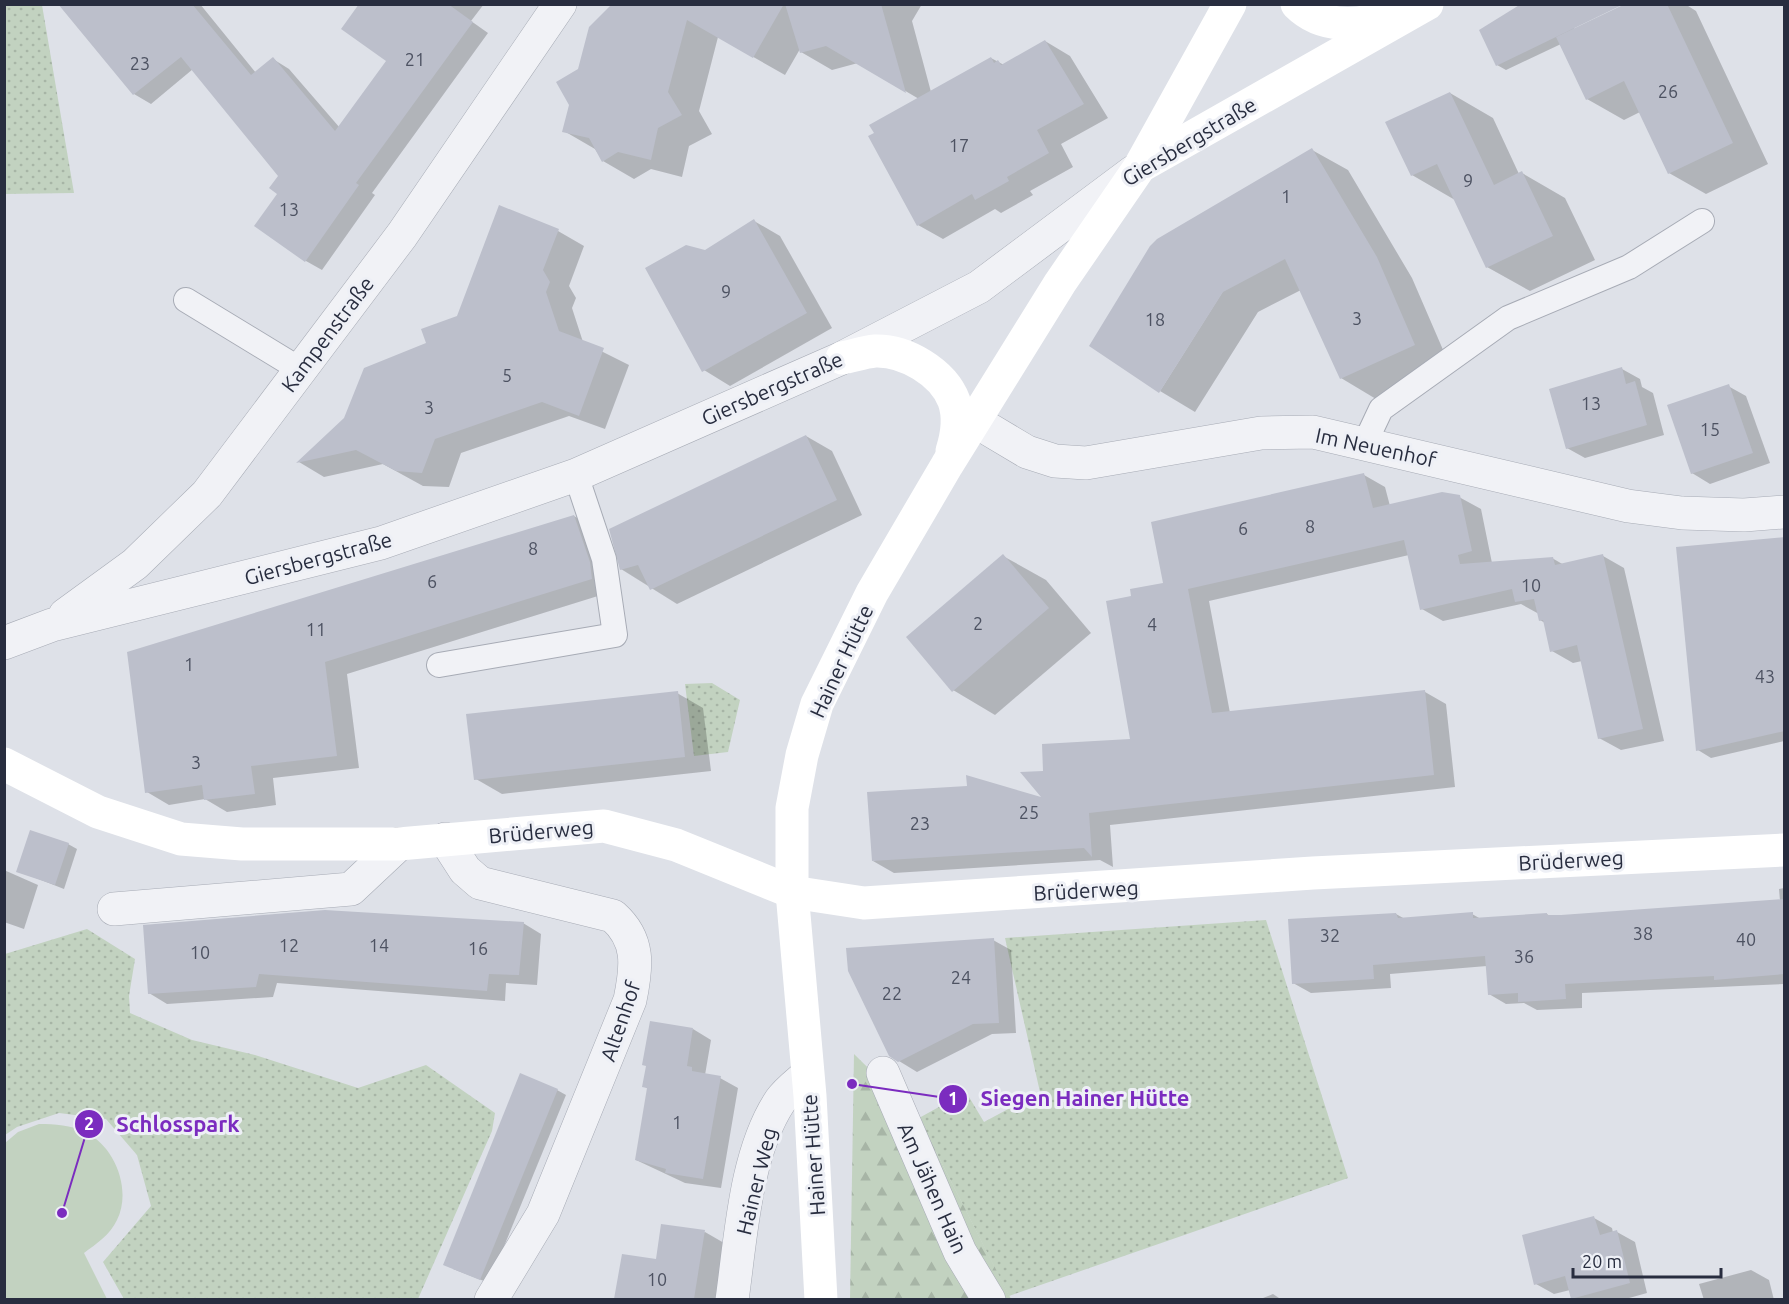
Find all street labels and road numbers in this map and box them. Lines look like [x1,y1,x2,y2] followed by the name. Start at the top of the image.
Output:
[1118,92,1260,190] street label: Giersbergstraße
[276,272,378,396] street label: Kampenstraße
[698,346,846,430] street label: Giersbergstraße
[1313,423,1440,472] street label: Im Neuenhof
[242,527,394,589] street label: Giersbergstraße
[804,601,878,721] street label: Hainer Hütte
[487,814,595,848] street label: Brüderweg
[1518,845,1624,875] street label: Brüderweg
[1033,875,1139,905] street label: Brüderweg
[595,977,645,1064] street label: Altenhof
[797,1094,829,1216] street label: Hainer Hütte
[893,1119,973,1257] street label: Am Jähen Hain
[731,1125,781,1237] street label: Hainer Weg

